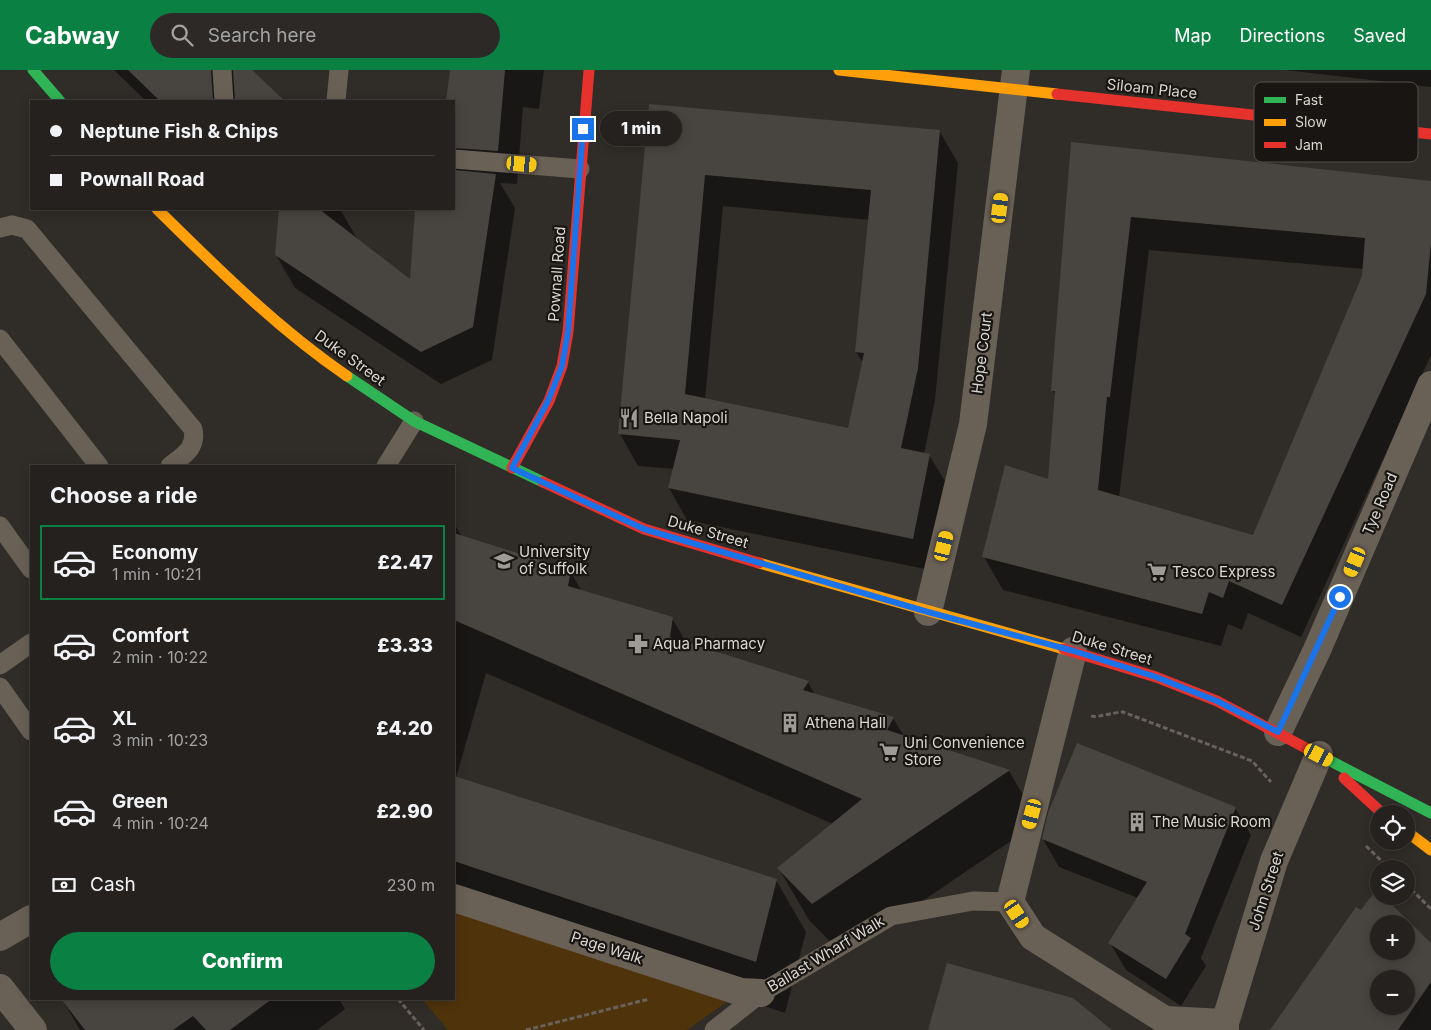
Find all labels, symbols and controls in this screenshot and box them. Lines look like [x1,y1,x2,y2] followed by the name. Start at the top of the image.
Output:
[150,13,500,58] search box
[25,21,120,50] text: Cabway
[168,21,196,49] icon: search
[208,24,316,47] text: Search here
[1174,25,1212,46] text: Map
[1240,25,1325,46] text: Directions
[1353,25,1406,46] text: Saved
[1106,74,1198,103] street label: Siloam Place
[1254,82,1418,162] legend
[1295,91,1323,108] text: Fast
[600,112,683,146] callout: 1 min
[1295,113,1327,130] text: Slow
[572,118,594,140] route end
[621,118,661,138] text: 1 min
[80,120,278,143] text: Neptune Fish & Chips
[1295,136,1323,153] text: Jam
[506,155,537,173] car
[80,168,204,191] text: Pownall Road
[990,192,1009,224] car
[544,226,569,322] street label: Pownall Road
[967,311,996,395] street label: Hope Court
[311,326,389,390] street label: Duke Street
[618,407,640,429] restaurant icon: Bella Napoli
[644,408,728,427] place label: Bella Napoli
[1358,470,1401,538] street label: Tye Road
[50,482,198,508] text: Choose a ride
[666,511,751,552] street label: Duke Street
[933,530,954,562] car
[52,540,97,585] icon: car
[112,541,198,564] text: Economy
[519,542,591,578] place label: University of Suffolk
[1342,545,1367,579] car
[493,550,515,572] school or university icon: University of Suffolk
[378,551,433,574] text: £2.47
[1146,561,1168,583] supermarket icon: Tesco Express
[1172,562,1275,581] place label: Tesco Express
[112,564,201,584] text: 1 min · 10:21
[1329,586,1351,608] route start
[52,623,97,668] icon: car
[112,624,189,647] text: Comfort
[1070,626,1155,669] street label: Duke Street
[627,633,649,655] pharmacy icon: Aqua Pharmacy
[377,634,433,657] text: £3.33
[653,634,766,653] place label: Aqua Pharmacy
[112,647,208,667] text: 2 min · 10:22
[52,706,97,751] icon: car
[112,707,137,730] text: XL
[779,712,801,734] building icon: Athena Hall
[805,713,886,732] place label: Athena Hall
[376,717,433,740] text: £4.20
[112,730,208,750] text: 3 min · 10:23
[904,733,1025,769] place label: Uni Convenience Store
[878,741,900,763] supermarket icon: Uni Convenience Store
[1302,742,1335,768] car
[52,789,97,834] icon: car
[112,790,168,813] text: Green
[1020,798,1043,830] car
[376,800,433,823] text: £2.90
[1370,805,1415,1015] map controls
[1370,805,1415,850] button: locate
[1126,811,1148,833] building icon: The Music Room
[1152,812,1271,831] place label: The Music Room
[112,813,209,833] text: 4 min · 10:24
[1244,849,1287,933] street label: John Street
[1370,860,1415,905] button: layers
[50,871,78,899] icon: cash
[90,873,136,896] text: Cash
[387,875,435,895] text: 230 m
[1002,897,1031,931] car
[764,911,888,996] street label: Ballast Wharf Walk
[1370,915,1415,960] button: +
[569,927,646,968] street label: Page Walk
[50,932,435,990] button: Confirm
[1370,970,1415,1015] button: −

